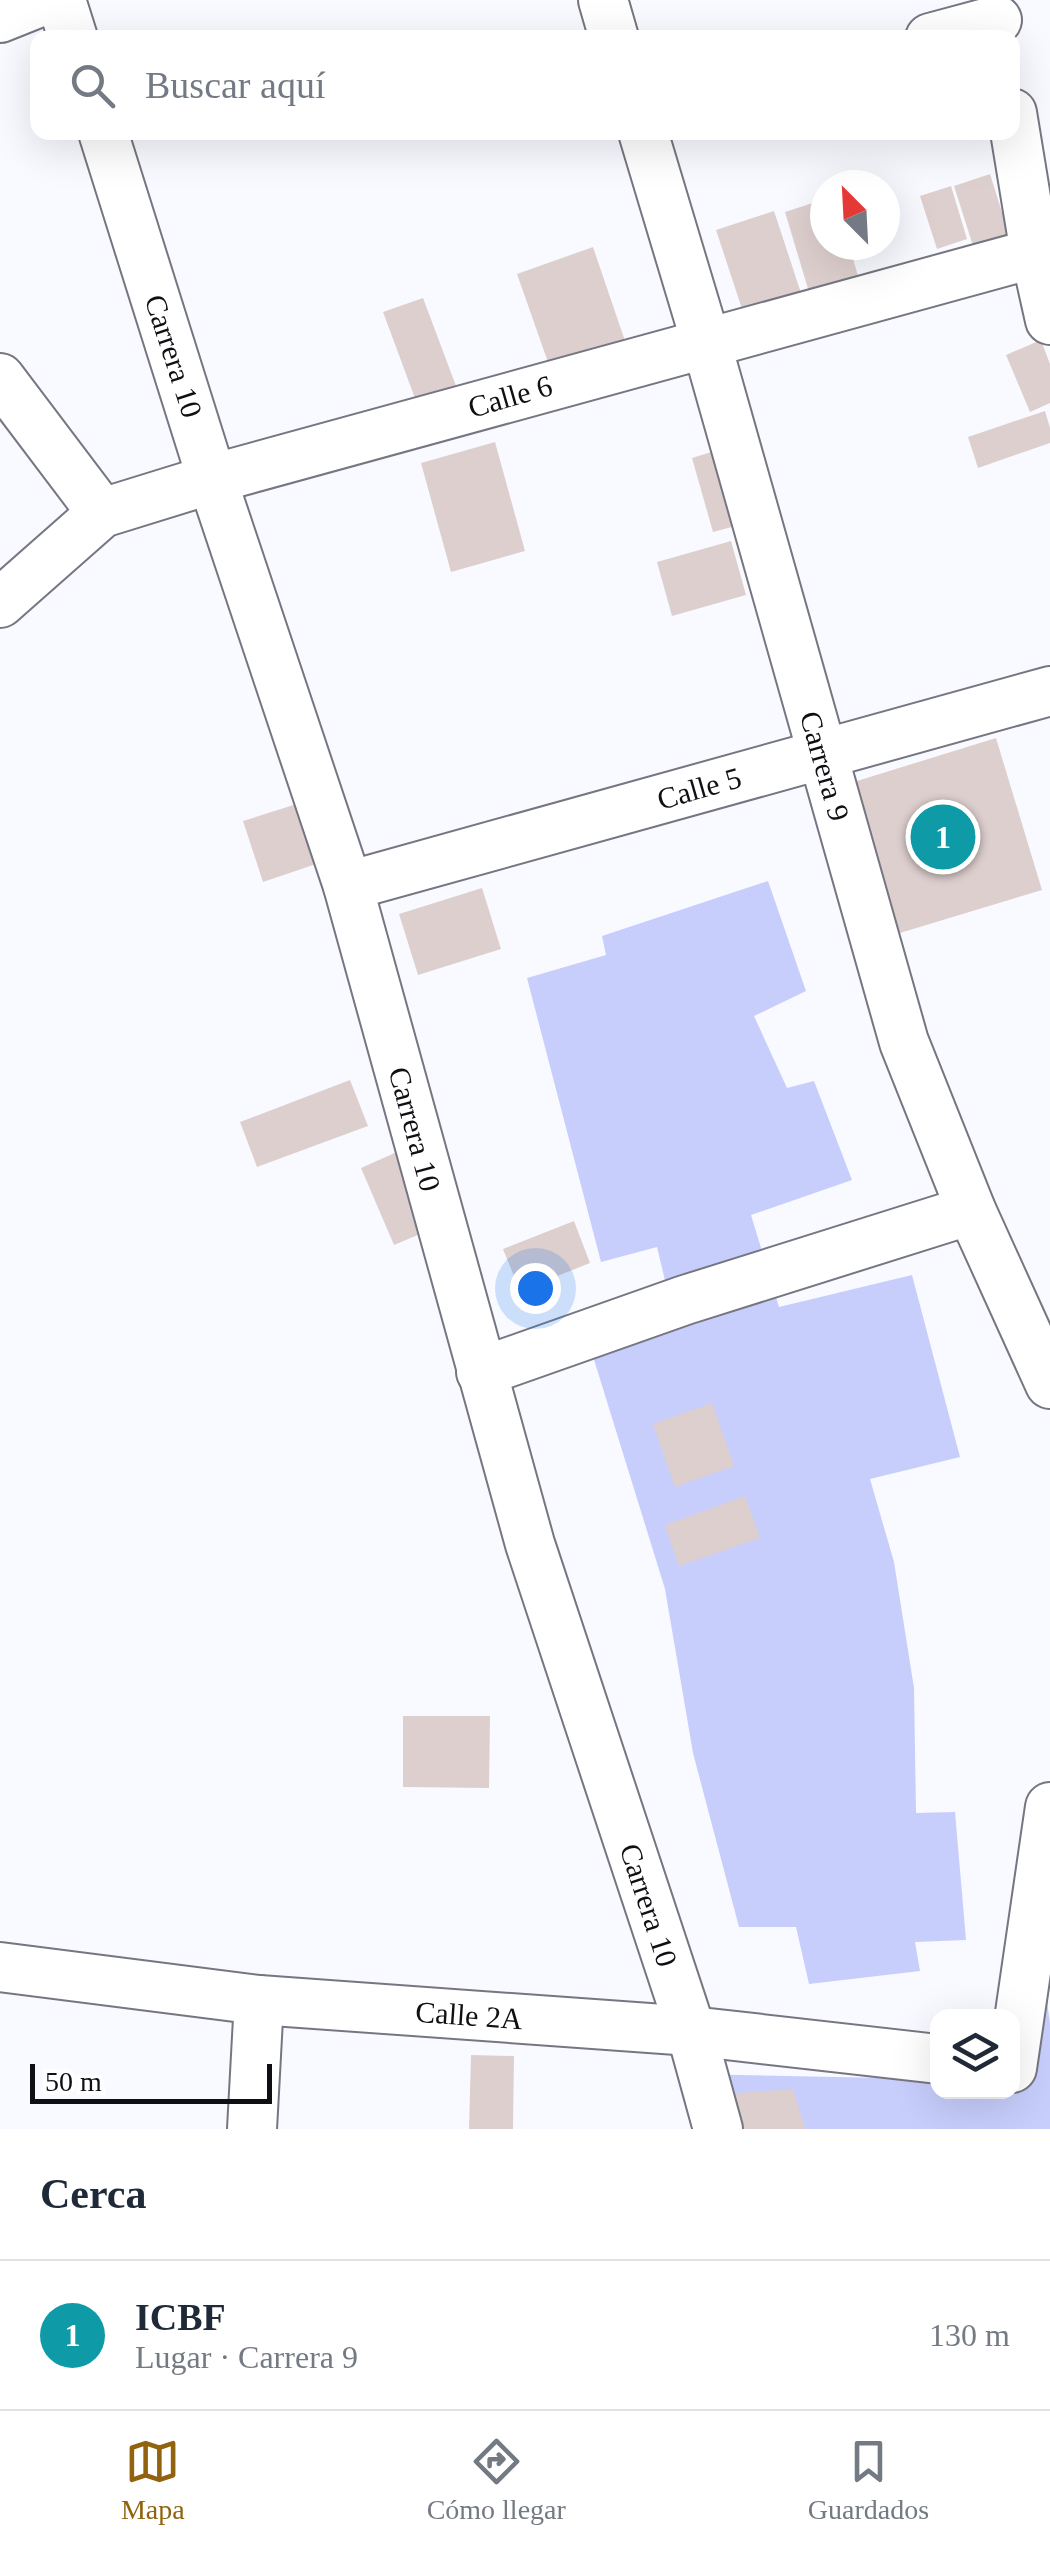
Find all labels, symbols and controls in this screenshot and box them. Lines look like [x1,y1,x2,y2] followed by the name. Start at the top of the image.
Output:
[30,30,1020,140] search box
[65,58,120,113] icon: search
[145,64,325,106] text: Buscar aquí
[810,170,900,260] north arrow
[139,290,209,422] street label: Carrera 10
[464,368,556,424] street label: Calle 6
[794,707,856,825] street label: Carrera 9
[653,760,745,816] street label: Calle 5
[910,800,976,874] pin: 1
[383,1063,447,1195] street label: Carrera 10
[510,1263,561,1314] your location
[614,1839,684,1971] street label: Carrera 10
[414,1995,524,2035] street label: Calle 2A
[930,2009,1020,2099] map controls
[930,2009,1020,2099] button: layers
[30,2059,272,2104] scale bar
[45,2066,102,2097] text: 50 m
[40,2171,147,2217] text: Cerca
[135,2296,226,2338] text: ICBF
[65,2317,81,2353] text: 1
[929,2317,1010,2353] text: 130 m
[135,2339,358,2375] text: Lugar · Carrera 9
[121,2434,185,2526] tab: Mapa
[427,2434,566,2526] tab: Cómo llegar
[808,2434,929,2526] tab: Guardados

